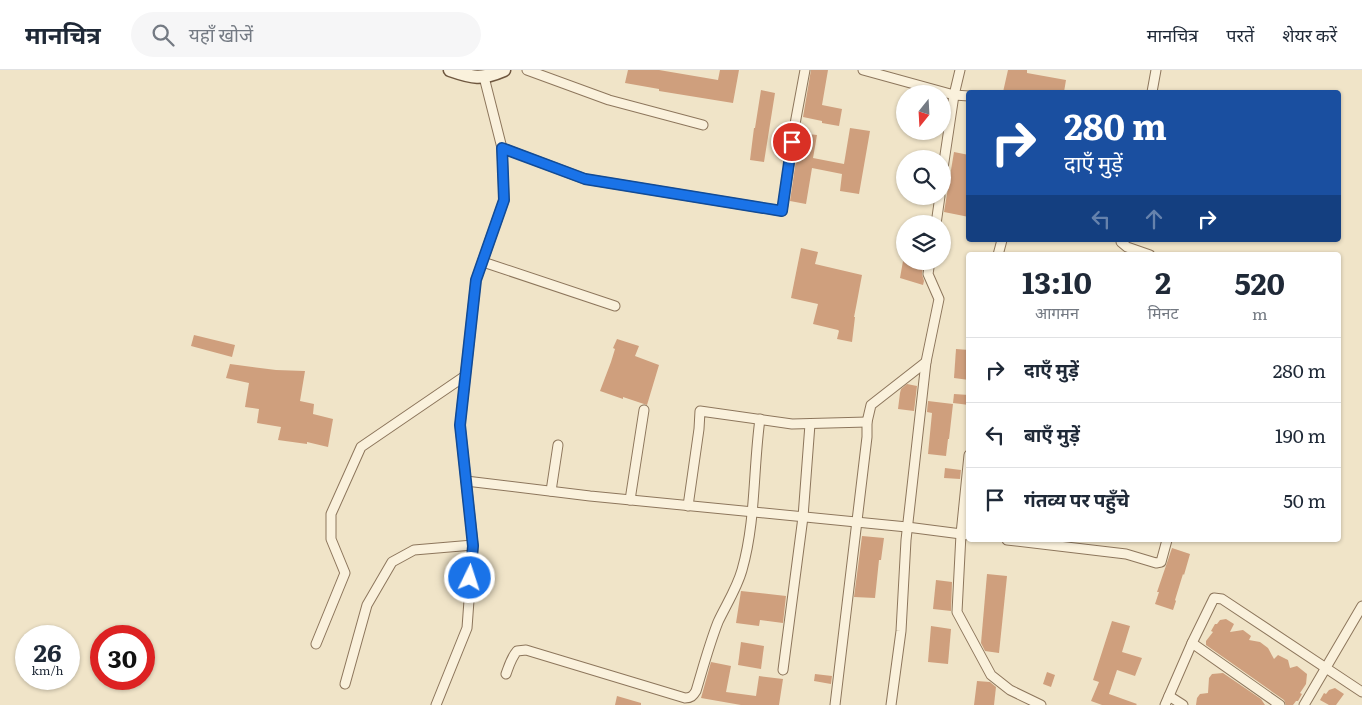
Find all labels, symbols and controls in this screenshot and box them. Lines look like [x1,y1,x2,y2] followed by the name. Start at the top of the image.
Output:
[131,12,481,57] search box
[25,16,101,51] text: मानचित्र
[189,20,253,48] text: यहाँ खोजें
[149,21,177,49] icon: search
[1147,21,1198,48] text: मानचित्र
[1226,21,1254,48] text: परतें
[1282,21,1337,48] text: शेयर करें
[896,85,951,140] north arrow
[896,85,951,270] map controls
[1064,99,1167,151] text: 280 m
[981,110,1046,175] icon: right
[771,121,813,163] pin
[778,128,806,156] icon: arrive
[1064,146,1123,179] text: दाएँ मुड़ें
[896,150,951,205] button: search
[1087,205,1115,233] icon: left
[1140,205,1168,233] icon: ahead
[1193,205,1221,233] icon: right
[896,215,951,270] button: layers
[1022,259,1092,303] text: 13:10
[1155,259,1171,303] text: 2
[1234,260,1285,304] text: 520
[1035,300,1079,324] text: आगमन
[1148,300,1178,324] text: मिनट
[1252,301,1267,325] text: m
[1024,355,1079,383] text: दाएँ मुड़ें
[981,356,1009,384] icon: right
[1273,356,1326,384] text: 280 m
[1024,420,1080,448] text: बाएँ मुड़ें
[981,421,1009,449] icon: left
[1275,421,1326,449] text: 190 m
[1024,485,1129,513] text: गंतव्य पर पहुँचे
[981,486,1009,514] icon: arrive
[1283,486,1326,514] text: 50 m
[443,551,495,603] position arrow
[90,625,155,690] speed limit sign: 30
[33,633,62,670] text: 26
[32,661,63,679] text: km/h

